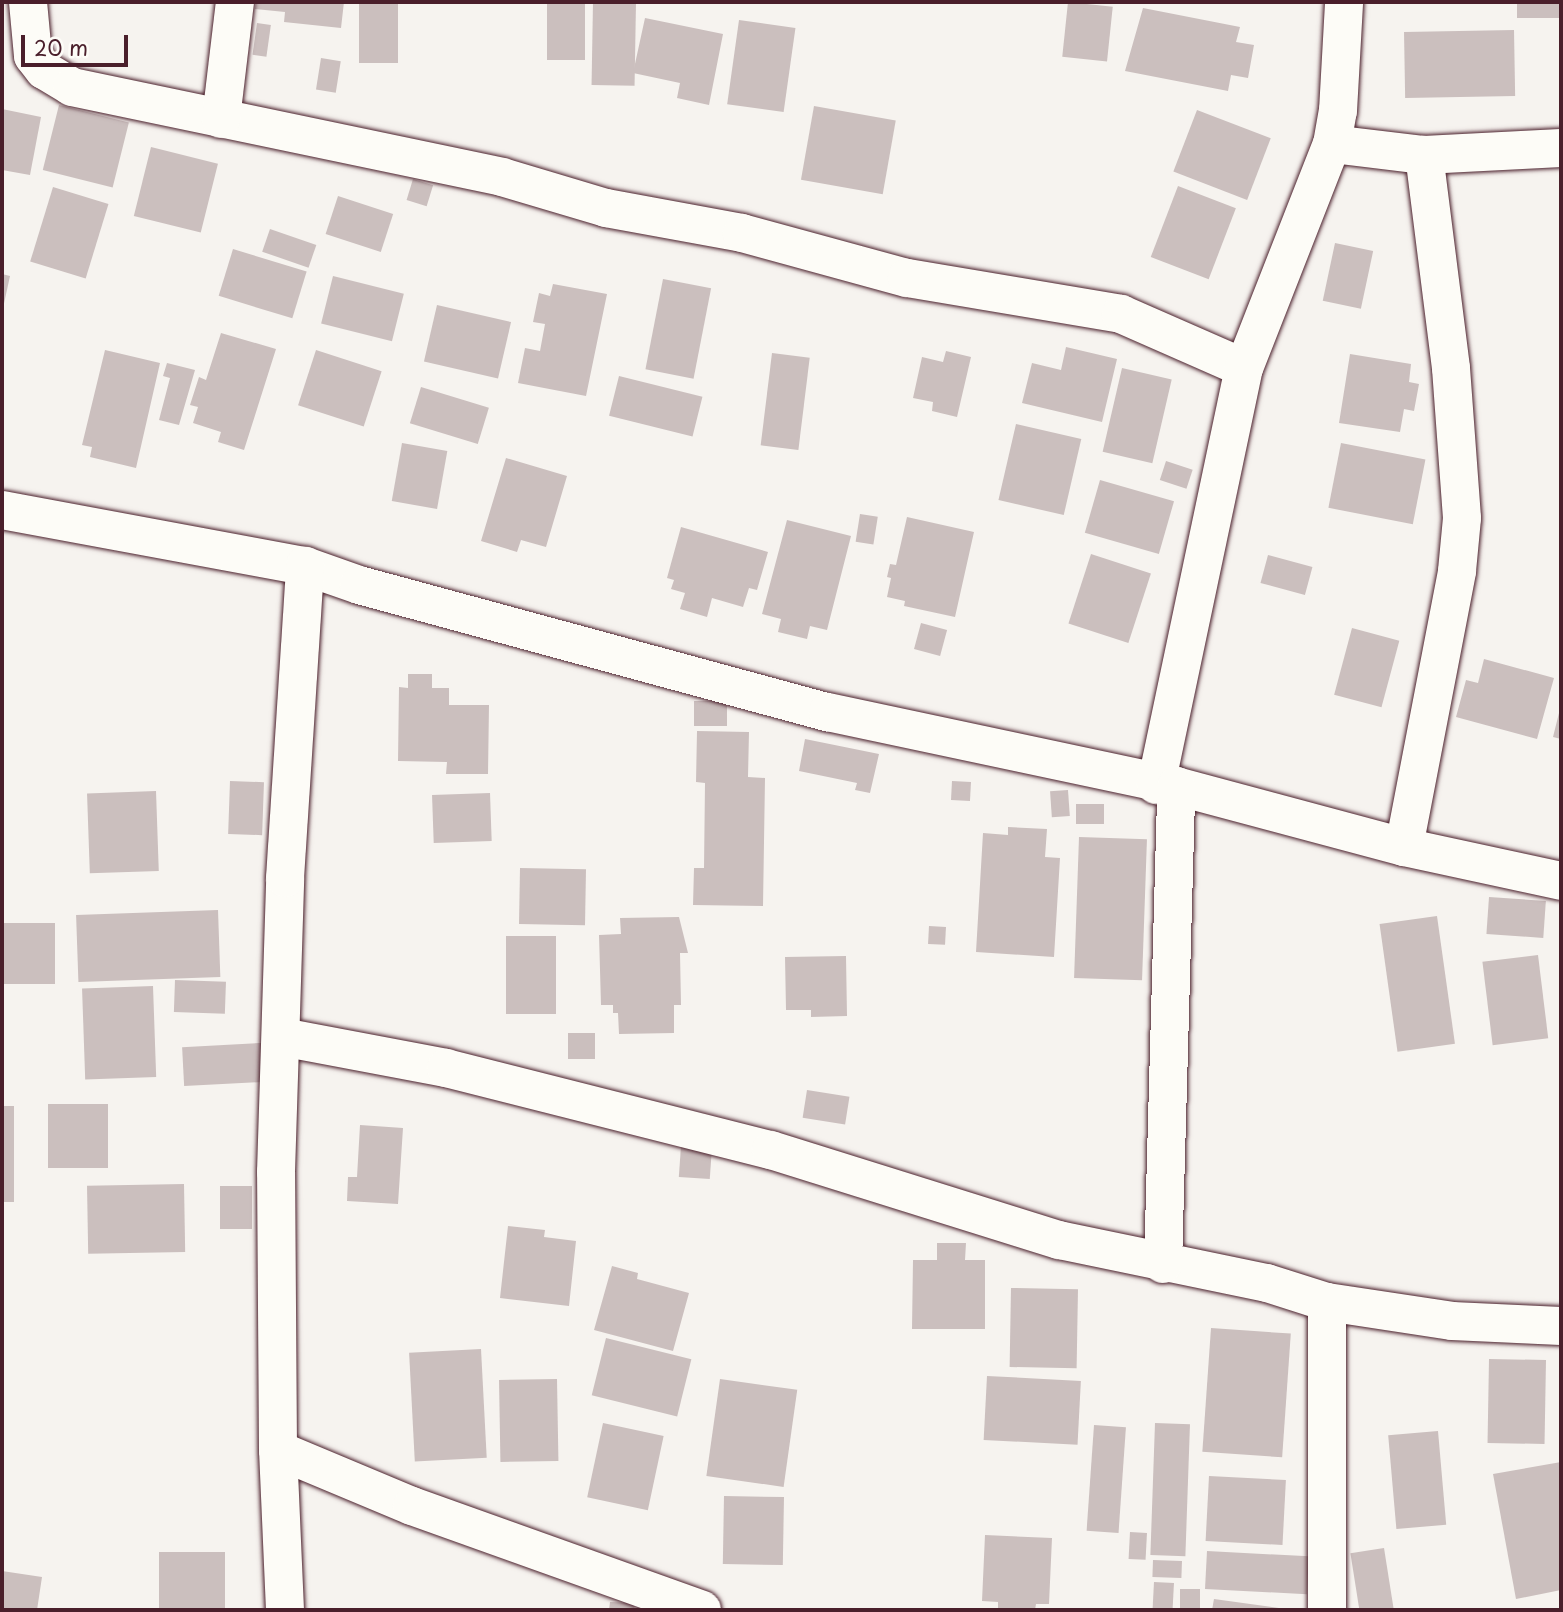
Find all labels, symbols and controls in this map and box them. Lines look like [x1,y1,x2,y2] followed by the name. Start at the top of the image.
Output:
[24,21,131,65] scale bar
[34,31,88,63] text: 20 m

